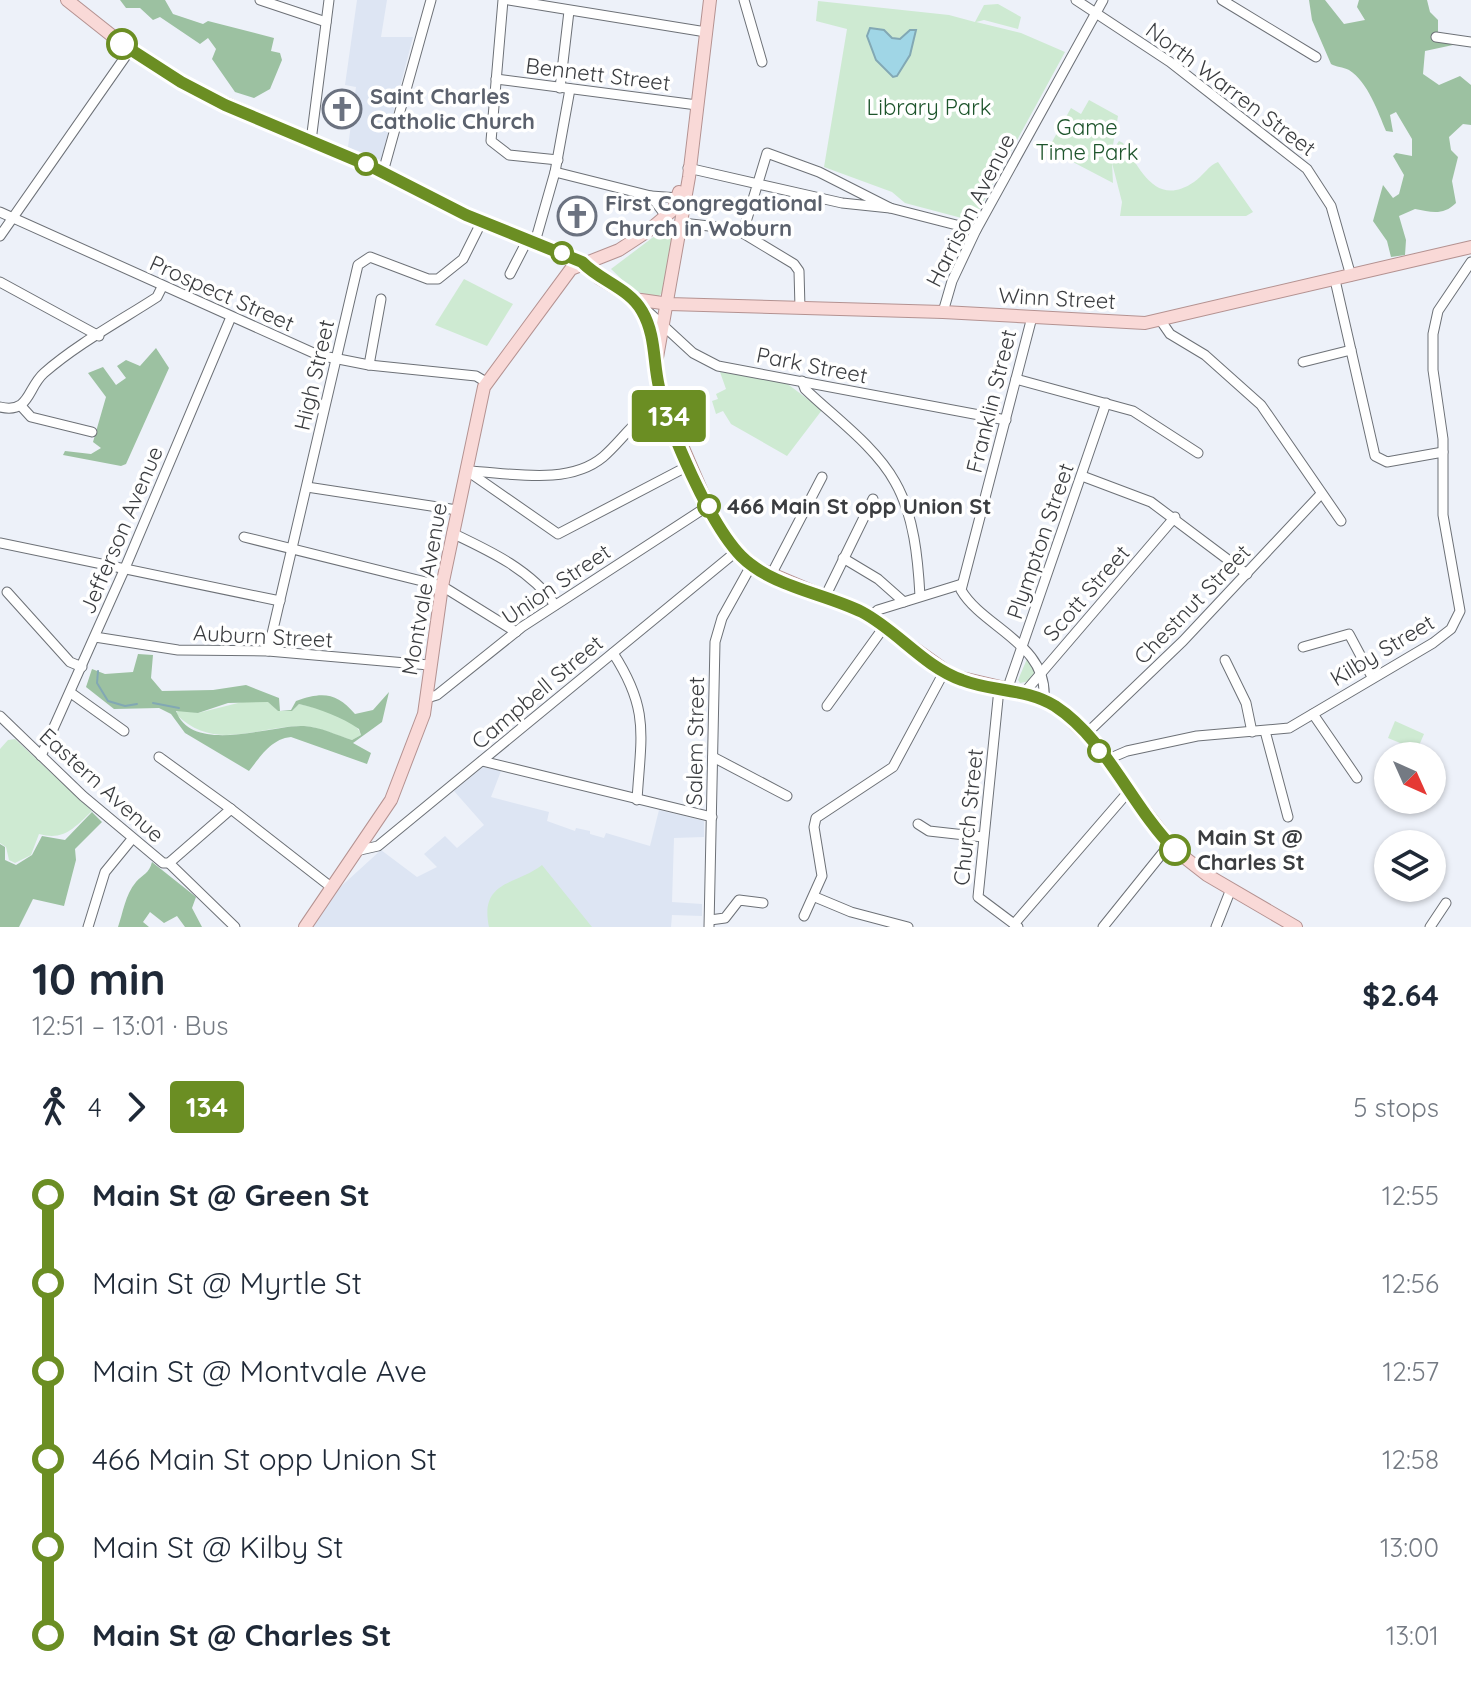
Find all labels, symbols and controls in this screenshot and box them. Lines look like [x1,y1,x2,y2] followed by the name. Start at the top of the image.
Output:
[1140,16,1322,162] street label: North Warren Street
[107,29,137,59] unlabelled marker
[524,51,672,97] street label: Bennett Street
[370,82,535,135] place label: Saint Charles Catholic Church
[321,88,363,130] church icon: Saint Charles Catholic Church
[867,93,991,121] park label: Library Park
[1035,113,1139,166] park label: Game Time Park
[919,129,1021,291] street label: Harrison Avenue
[355,153,377,175] unlabelled marker
[605,189,823,242] place label: First Congregational Church in Woburn
[556,195,598,237] church icon: First Congregational Church in Woburn
[551,242,573,264] unlabelled marker
[145,249,299,337] street label: Prospect Street
[998,281,1116,315] street label: Winn Street
[288,317,340,433] street label: High Street
[960,326,1022,476] street label: Franklin Street
[754,341,870,389] street label: Park Street
[623,390,715,442] line badge: 134
[648,398,690,433] text: 134
[73,442,169,618] street label: Jefferson Avenue
[1000,459,1080,623] street label: Plympton Street
[727,492,992,520] place label: 466 Main St opp Union St
[698,495,720,517] marker: 466 Main St opp Union St
[395,500,453,678] street label: Montvale Avenue
[496,537,616,631] street label: Union Street
[1128,538,1256,670] street label: Chestnut Street
[1037,539,1135,647] street label: Scott Street
[1325,608,1439,692] street label: Kilby Street
[193,618,333,654] street label: Auburn Street
[466,629,608,755] street label: Campbell Street
[680,676,710,806] street label: Salem Street
[34,722,170,848] street label: Eastern Avenue
[1088,740,1110,762] unlabelled marker
[1374,742,1446,814] north arrow
[1374,742,1446,902] map controls
[947,747,989,887] street label: Church Street
[1197,823,1305,876] place label: Main St @ Charles St
[1374,830,1446,902] button: layers
[1160,835,1190,865] marker: Main St @ Charles St
[32,951,166,1006] text: 10 min
[1362,976,1439,1014] text: $2.64
[32,1009,229,1042] text: 12:51 – 13:01 · Bus
[32,1085,76,1129] icon: walk
[114,1085,158,1129] icon: forward
[186,1089,228,1124] text: 134
[88,1091,102,1124] text: 4
[1353,1091,1439,1124] text: 5 stops
[92,1176,370,1214] text: Main St @ Green St
[1382,1179,1439,1212] text: 12:55
[92,1264,362,1302] text: Main St @ Myrtle St
[1382,1267,1439,1300] text: 12:56
[92,1352,427,1390] text: Main St @ Montvale Ave
[1383,1355,1439,1388] text: 12:57
[92,1440,437,1478] text: 466 Main St opp Union St
[1382,1443,1439,1476] text: 12:58
[92,1528,344,1566] text: Main St @ Kilby St
[1380,1531,1439,1564] text: 13:00
[92,1616,391,1654] text: Main St @ Charles St
[1386,1619,1439,1652] text: 13:01

